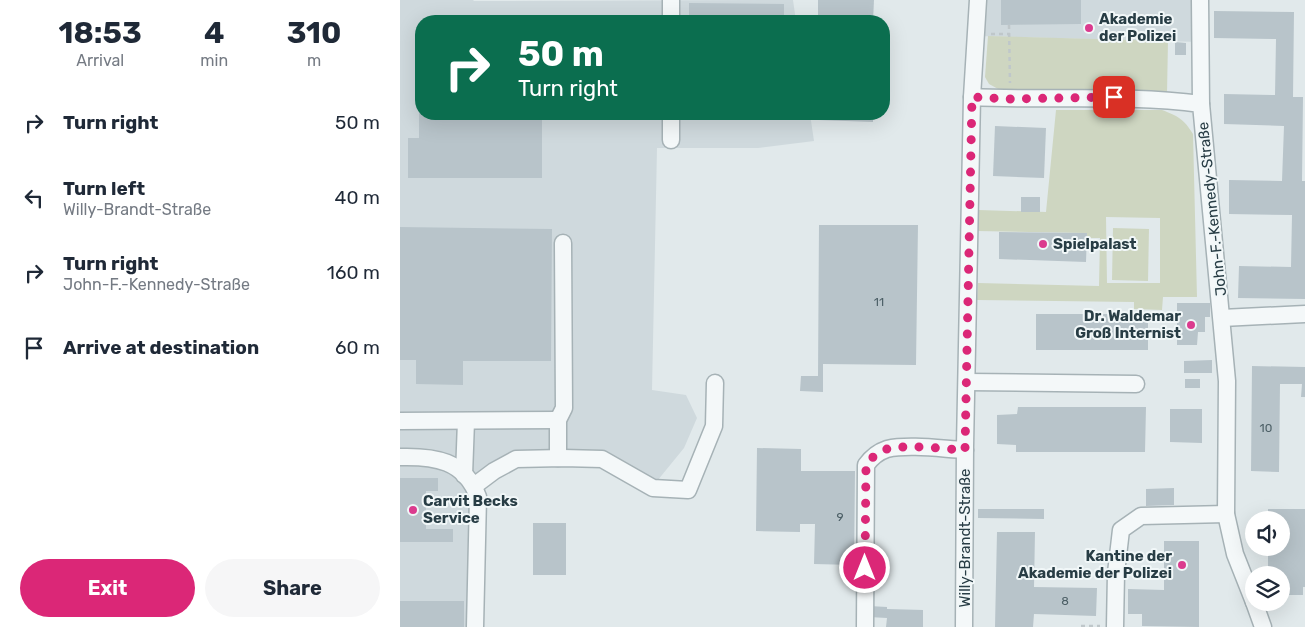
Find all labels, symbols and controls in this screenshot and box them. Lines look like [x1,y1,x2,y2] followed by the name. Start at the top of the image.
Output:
[1099,10,1176,45] place label: Akademie der Polizei
[59,15,142,51] text: 18:53
[204,15,224,51] text: 4
[287,15,341,51] text: 310
[1083,22,1095,34] marker: Akademie der Polizei
[518,33,604,75] text: 50 m
[435,35,500,100] icon: right
[76,51,124,70] text: Arrival
[200,51,228,70] text: min
[307,51,321,70] text: m
[518,75,618,102] text: Turn right
[1093,76,1135,118] pin
[1100,83,1128,111] icon: arrive
[20,109,48,137] icon: right
[63,111,158,134] text: Turn right
[335,111,380,134] text: 50 m
[1194,121,1230,297] street label: John-F.-Kennedy-Straße
[63,177,145,200] text: Turn left
[20,184,48,212] icon: left
[335,186,380,209] text: 40 m
[63,200,211,219] text: Willy-Brandt-Straße
[1053,235,1137,253] place label: Spielpalast
[1037,238,1049,250] marker: Spielpalast
[63,252,158,275] text: Turn right
[20,259,48,287] icon: right
[327,261,380,284] text: 160 m
[63,275,250,294] text: John-F.-Kennedy-Straße
[874,295,884,309] house number: 11
[1075,307,1181,342] place label: Dr. Waldemar Groß Internist
[1185,319,1197,331] marker: Dr. Waldemar Groß Internist
[20,334,48,362] icon: arrive
[63,336,259,359] text: Arrive at destination
[335,336,380,359] text: 60 m
[1260,421,1272,435] house number: 10
[956,469,974,607] street label: Willy-Brandt-Straße
[423,492,518,527] place label: Carvit Becks Service
[407,504,419,516] marker: Carvit Becks Service
[836,510,844,524] house number: 9
[1245,511,1290,611] map controls
[1245,511,1290,556] button: sound
[838,541,890,593] position arrow
[1018,547,1172,582] place label: Kantine der Akademie der Polizei
[20,559,195,617] button: Exit
[205,559,380,617] button: Share
[1176,559,1188,571] marker: Kantine der Akademie der Polizei
[1245,566,1290,611] button: layers
[1061,594,1069,608] house number: 8

